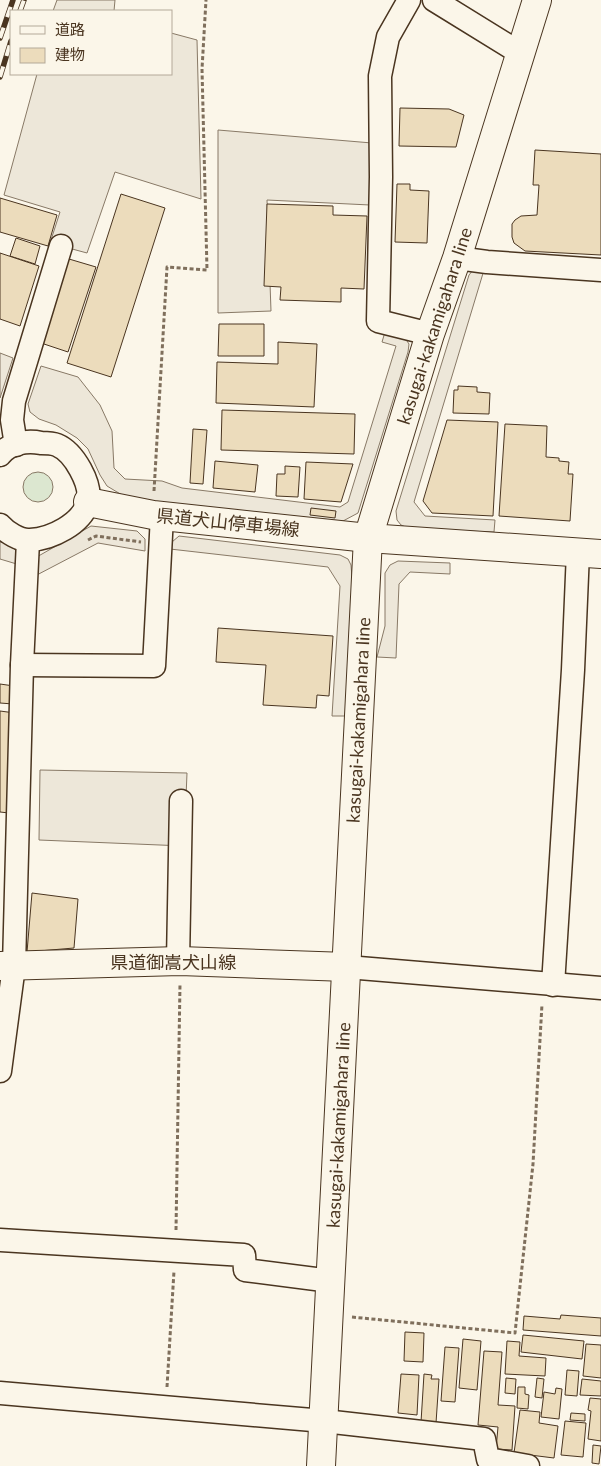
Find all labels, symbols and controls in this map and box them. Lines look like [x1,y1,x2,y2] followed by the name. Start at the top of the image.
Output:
[10,10,172,75] legend
[55,20,85,38] text: 道路
[55,45,85,63] text: 建物
[392,224,476,427] street label: kasugai-kakamigahara line
[155,504,301,540] street label: 県道犬山停車場線
[342,617,374,823] street label: kasugai-kakamigahara line
[110,951,236,973] street label: 県道御嵩犬山線
[322,1022,354,1228] street label: kasugai-kakamigahara line

